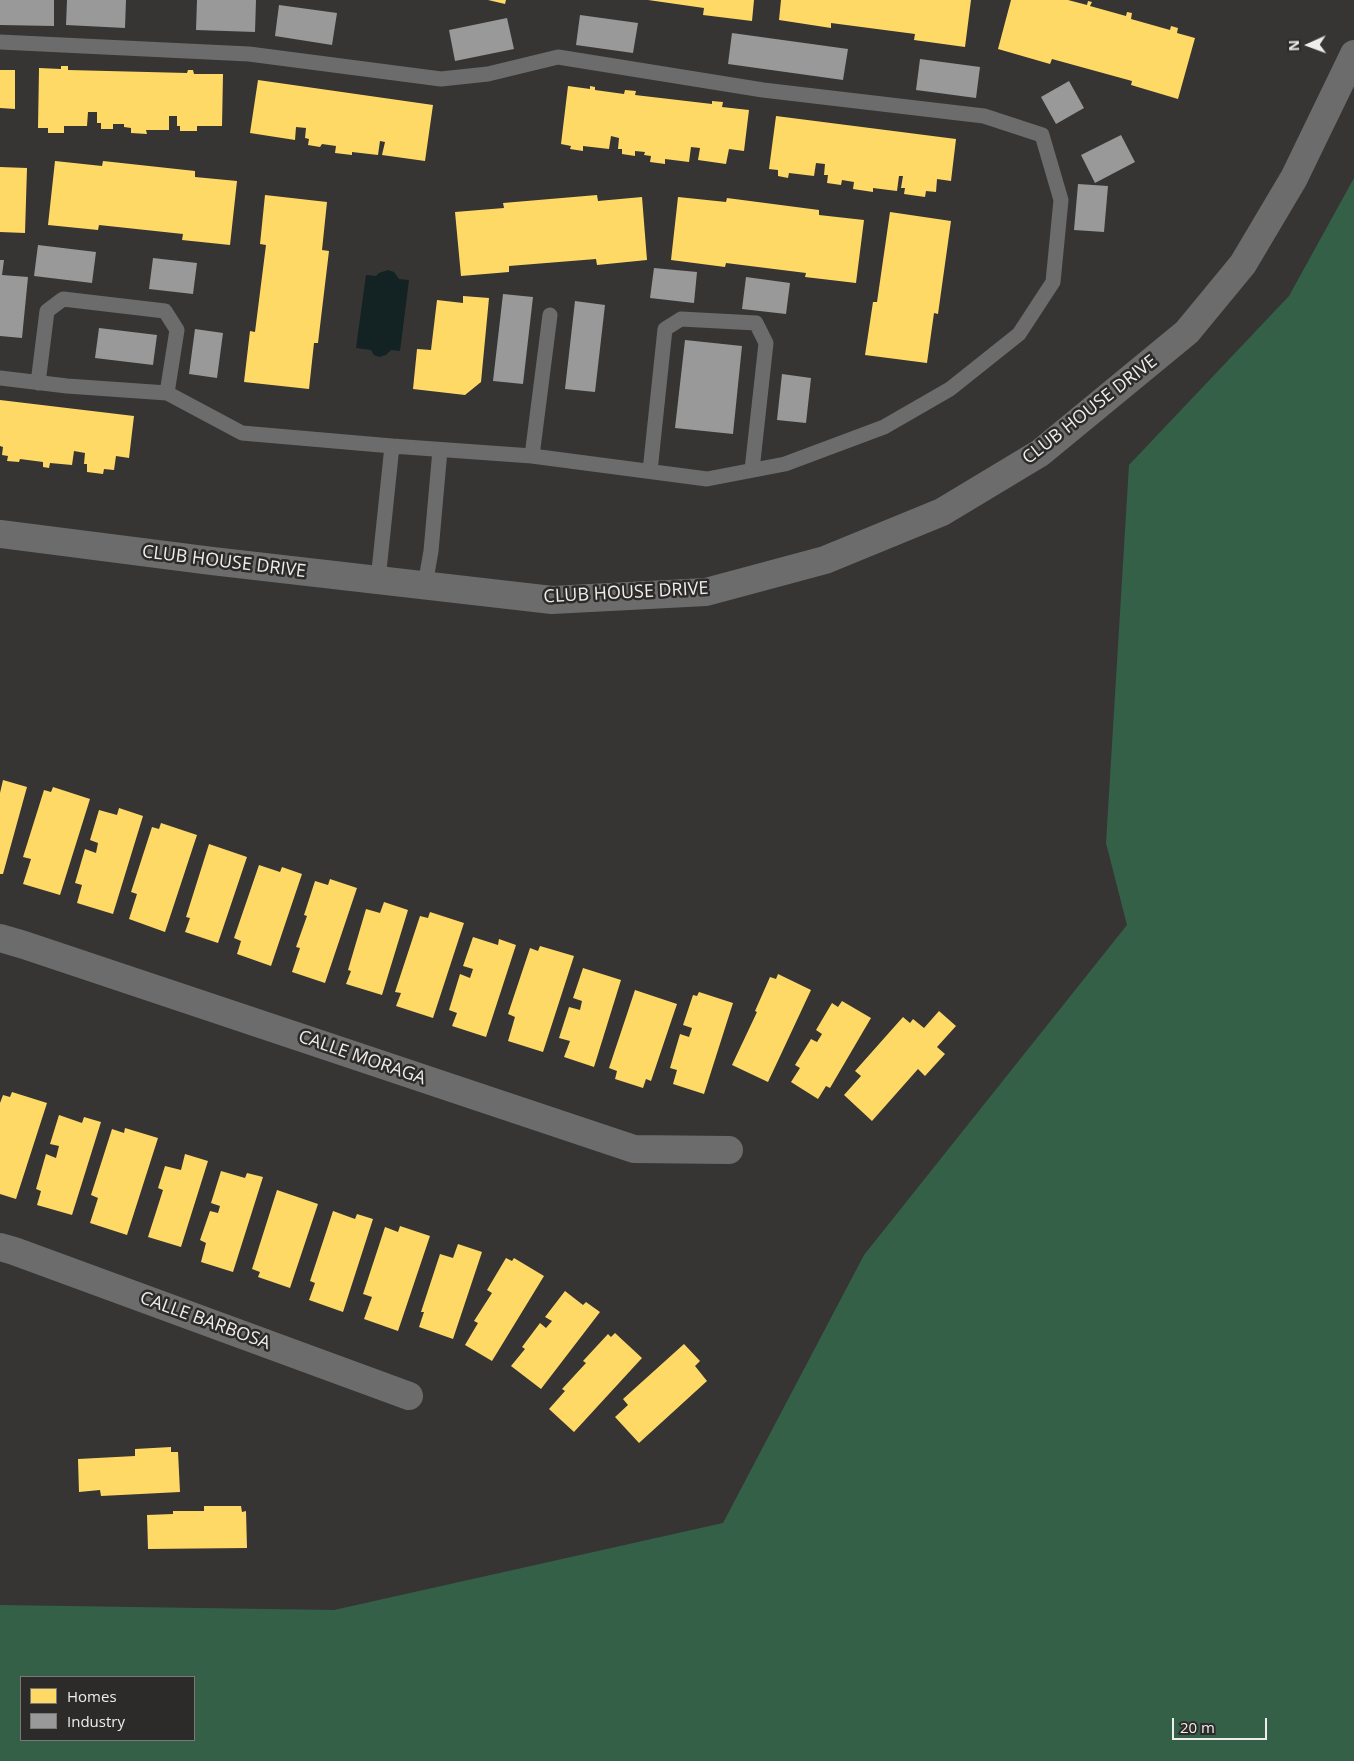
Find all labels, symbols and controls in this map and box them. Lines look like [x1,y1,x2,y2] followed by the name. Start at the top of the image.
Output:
[1284,20,1334,70] north arrow
[1284,40,1303,52] text: N
[1018,351,1162,469] street label: CLUB HOUSE DRIVE
[141,541,307,583] street label: CLUB HOUSE DRIVE
[543,578,709,608] street label: CLUB HOUSE DRIVE
[295,1026,429,1090] street label: CALLE MORAGA
[137,1287,273,1355] street label: CALLE BARBOSA
[20,1676,195,1741] legend
[67,1686,117,1706] text: Homes
[1174,1708,1269,1740] scale bar
[67,1711,125,1731] text: Industry
[1180,1717,1215,1737] text: 20 m

